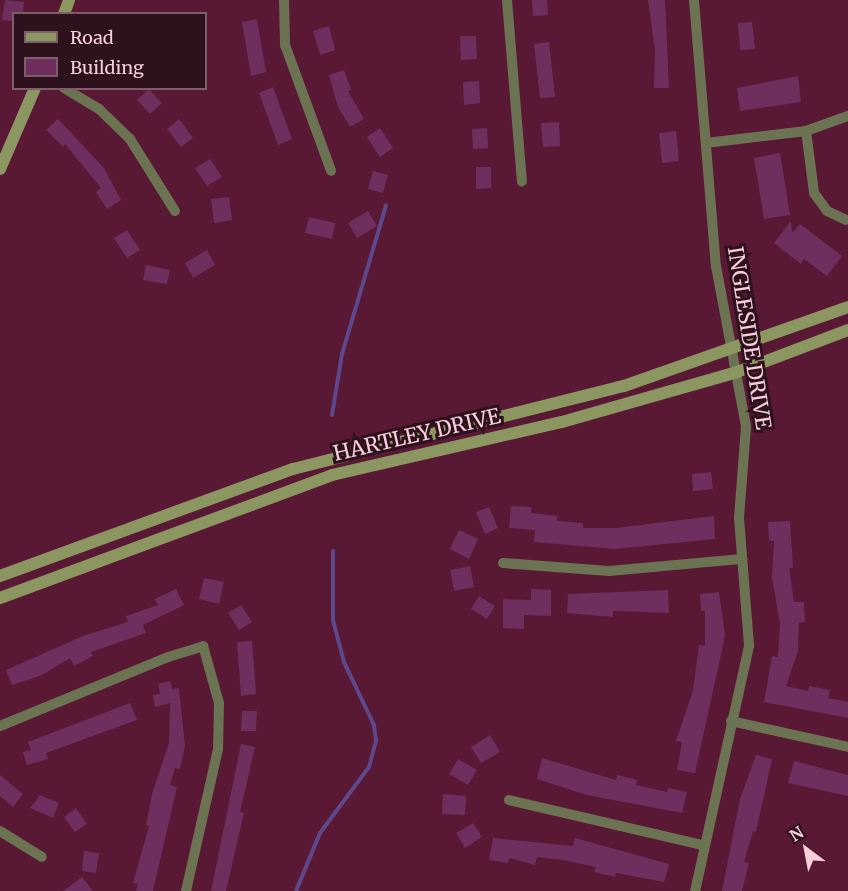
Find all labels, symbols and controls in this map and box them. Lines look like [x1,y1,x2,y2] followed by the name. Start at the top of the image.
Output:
[12,12,207,90] legend
[70,26,114,49] text: Road
[70,56,144,79] text: Building
[722,245,776,431] street label: INGLESIDE DRIVE
[331,403,503,467] street label: HARTLEY DRIVE
[776,819,836,879] north arrow
[786,822,807,846] text: N

